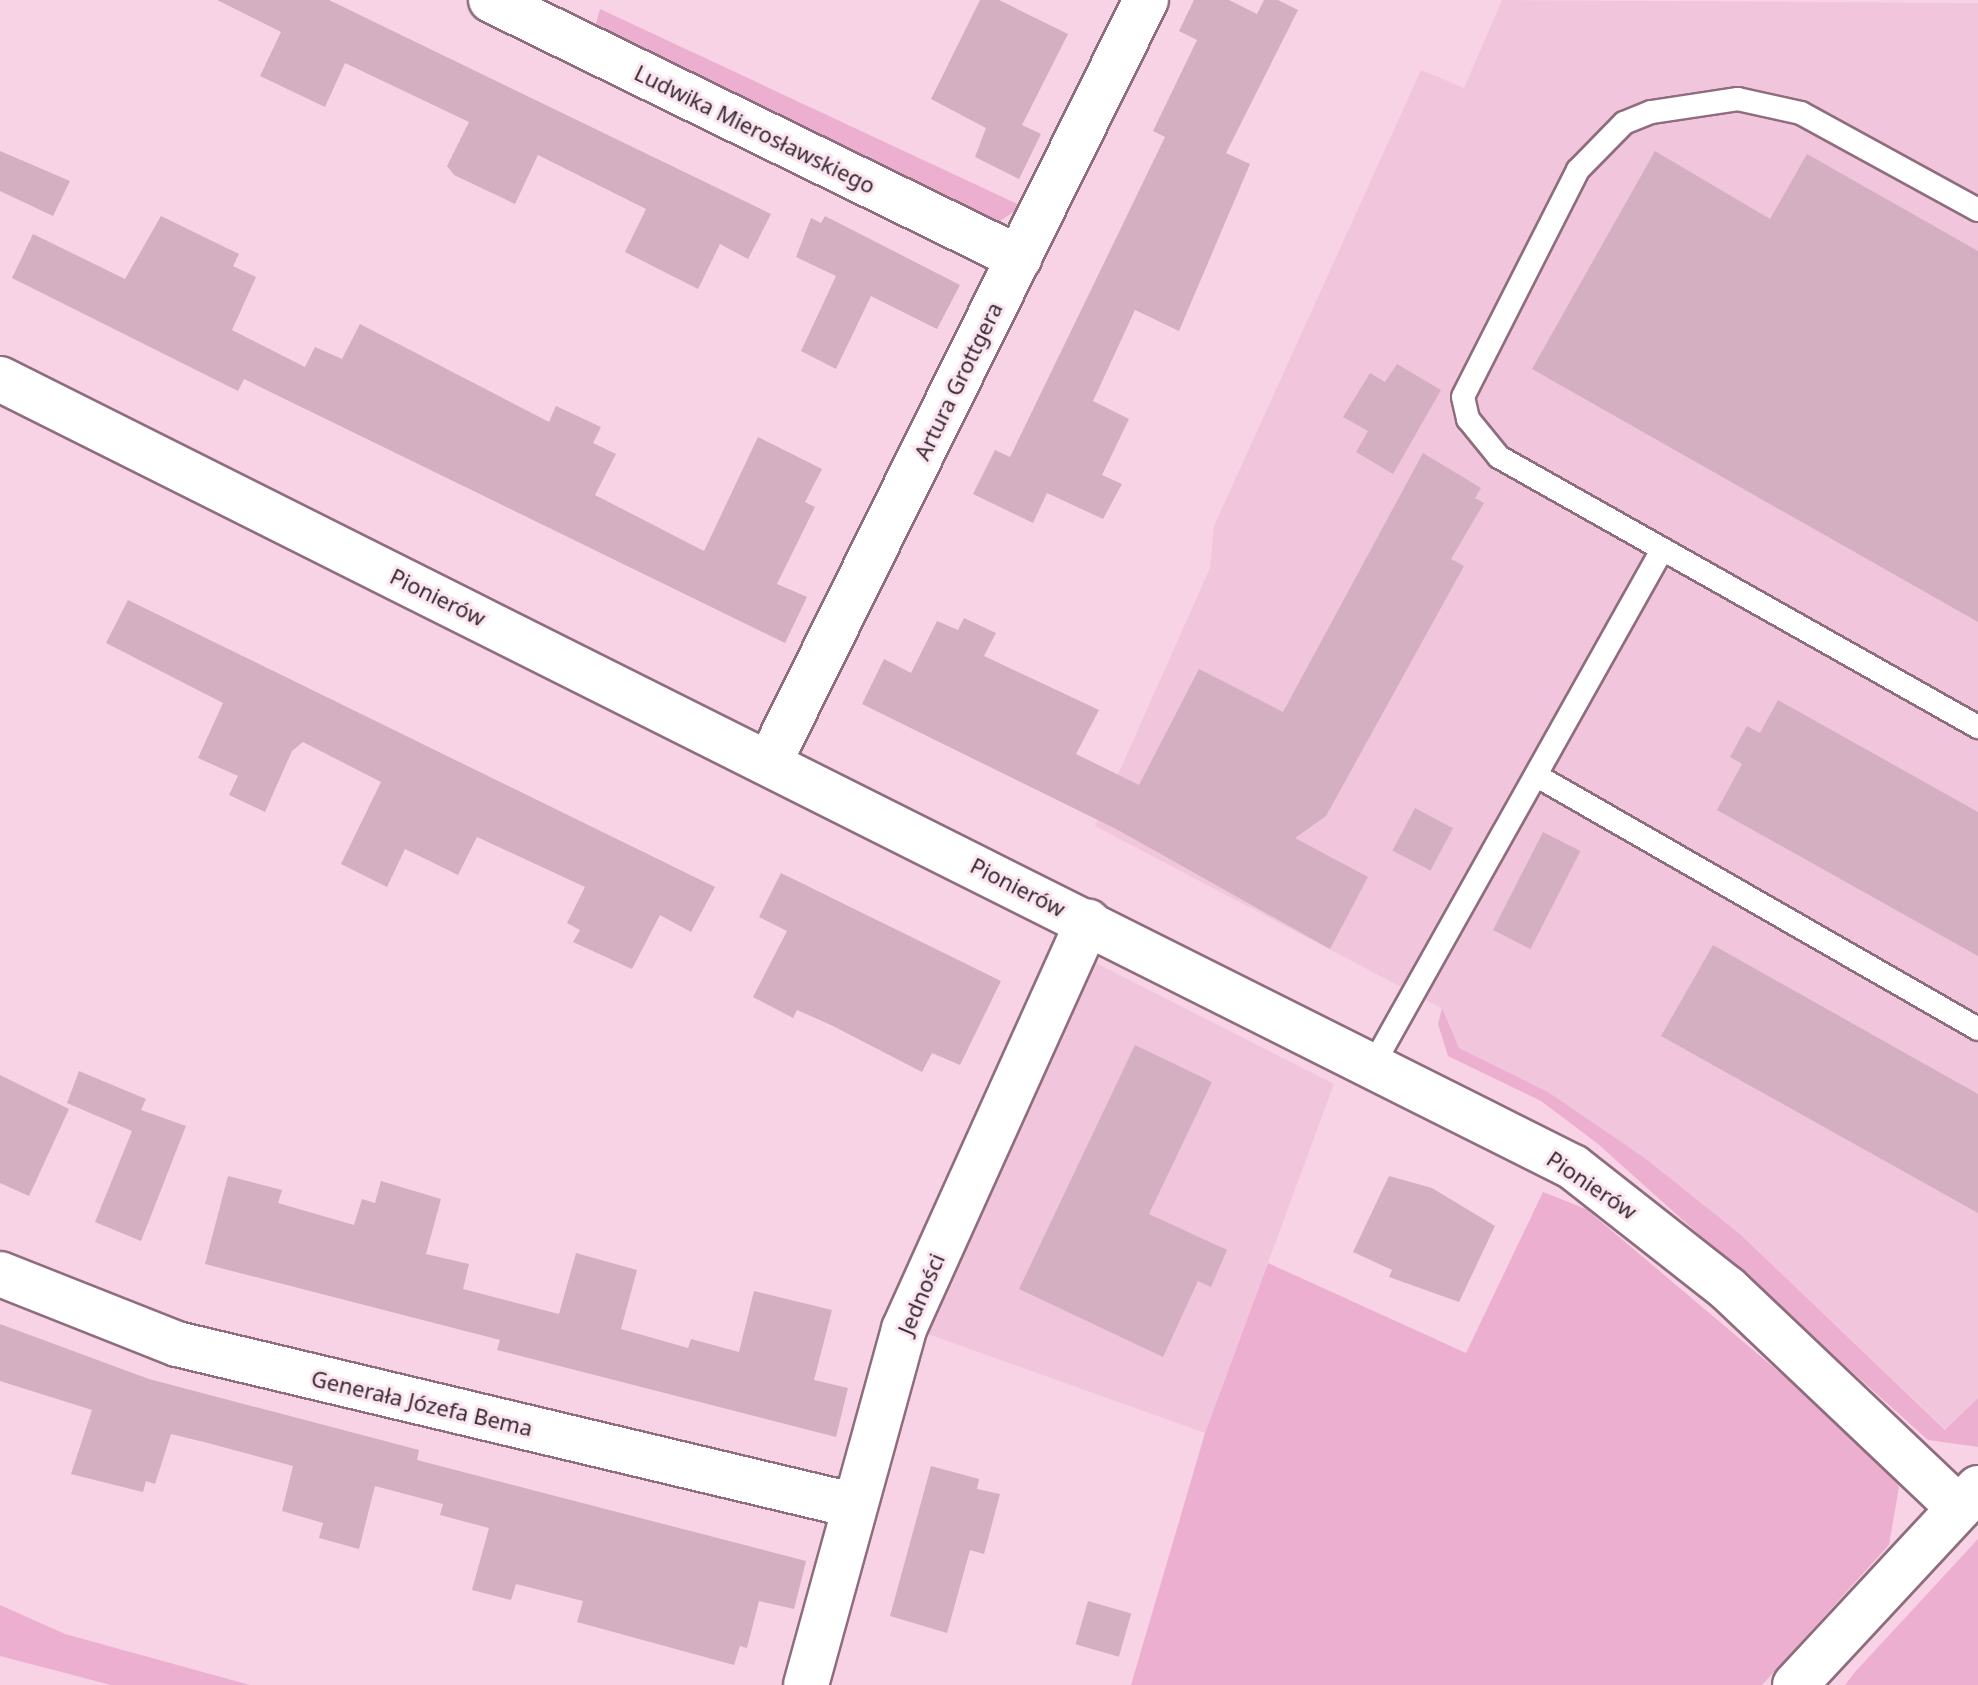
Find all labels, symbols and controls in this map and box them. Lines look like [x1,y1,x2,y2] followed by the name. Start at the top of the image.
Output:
[630,59,880,199] street label: Ludwika Mierosławskiego
[908,298,1008,464] street label: Artura Grottgera
[386,563,490,631] street label: Pionierów
[966,852,1070,922] street label: Pionierów
[1542,1145,1642,1225] street label: Pionierów
[892,1249,950,1339] street label: Jedności
[309,1365,535,1441] street label: Generała Józefa Bema

